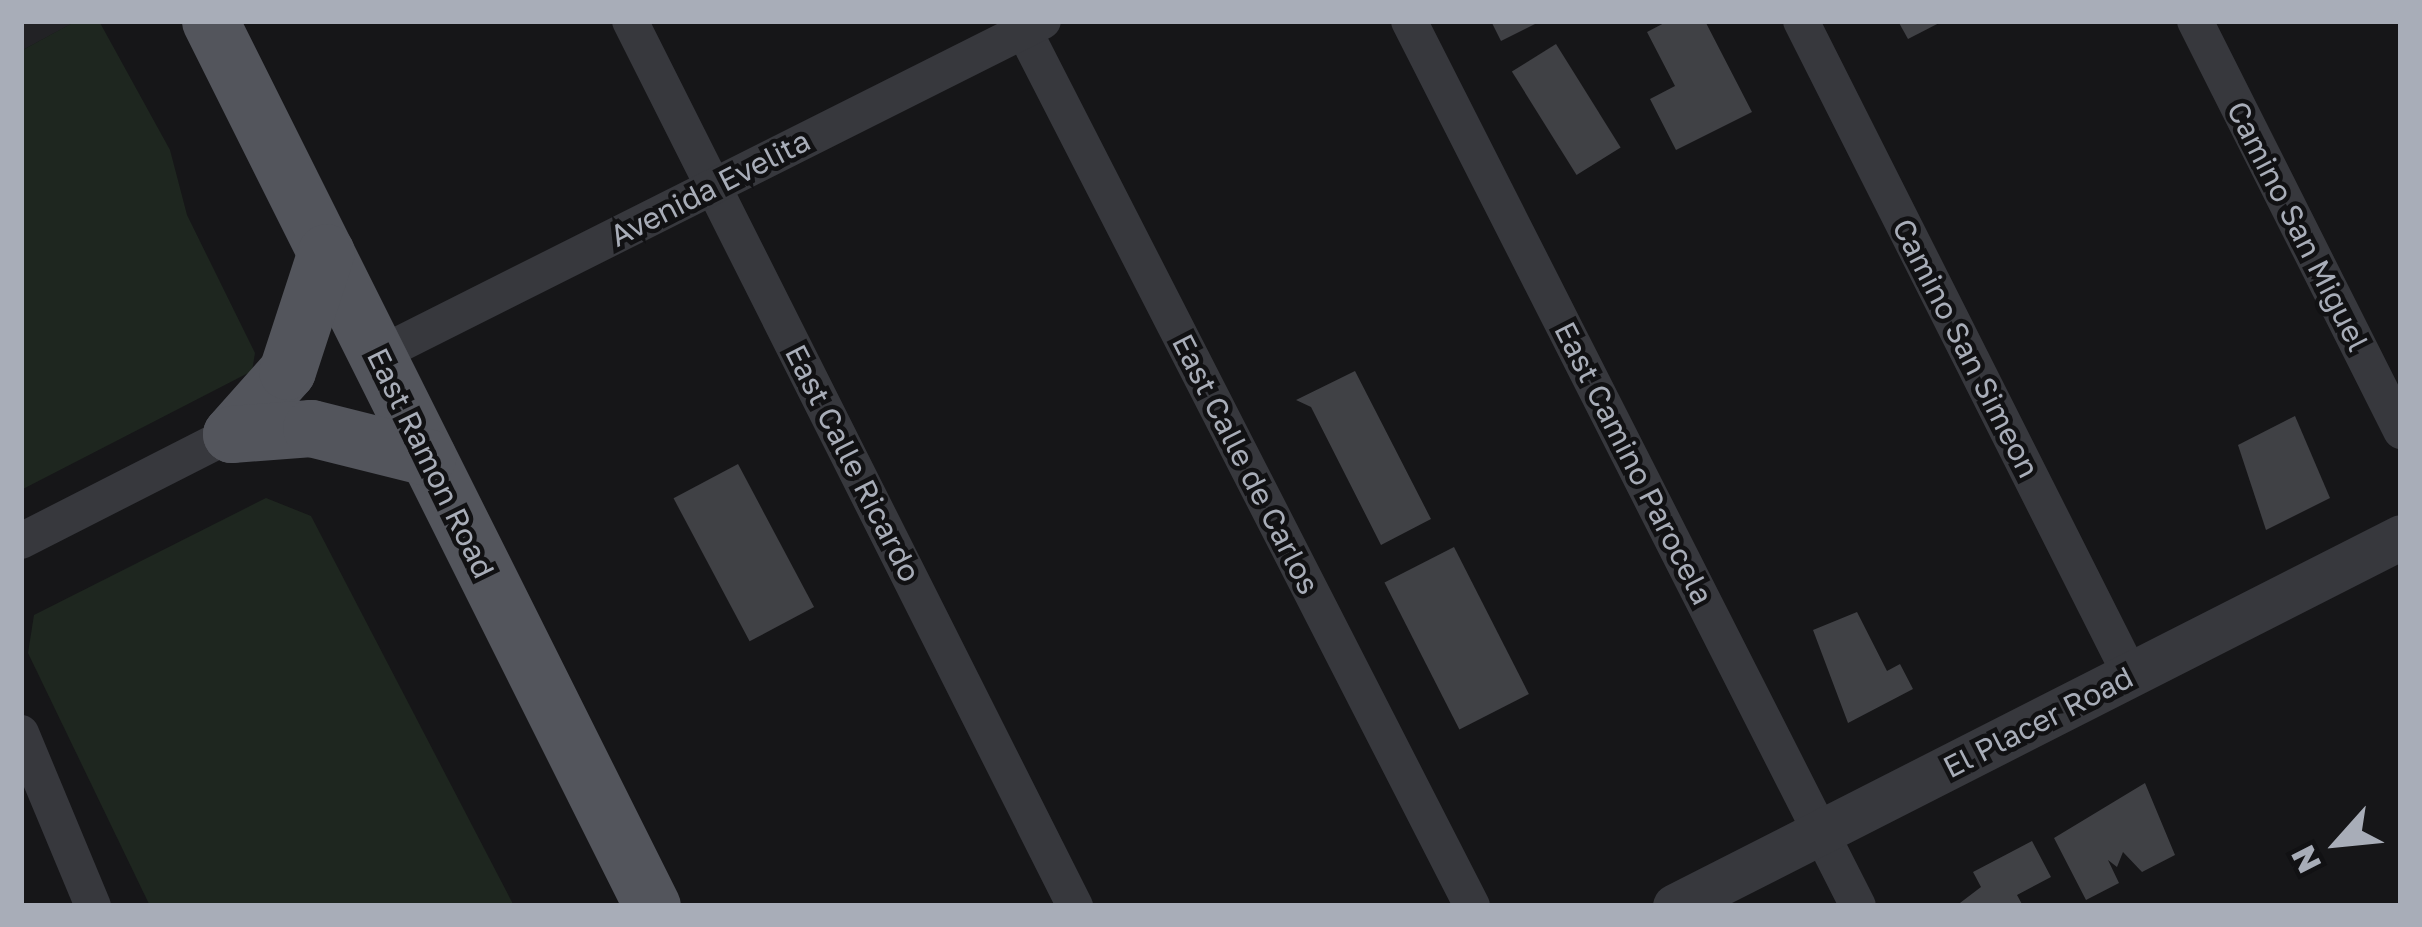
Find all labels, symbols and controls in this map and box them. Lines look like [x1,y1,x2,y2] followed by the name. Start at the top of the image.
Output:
[2219,95,2377,357] street label: Camino San Miguel
[604,122,816,254] street label: Avenida Evelita
[1885,213,2047,483] street label: Camino San Simeon
[1547,316,1721,610] street label: East Camino Parocela
[1165,328,1327,600] street label: East Calle de Carlos
[778,339,928,587] street label: East Calle Ricardo
[360,342,502,584] street label: East Ramon Road
[1937,659,2139,785] street label: El Placer Road
[2278,783,2398,903] north arrow
[2282,840,2329,880] text: N

